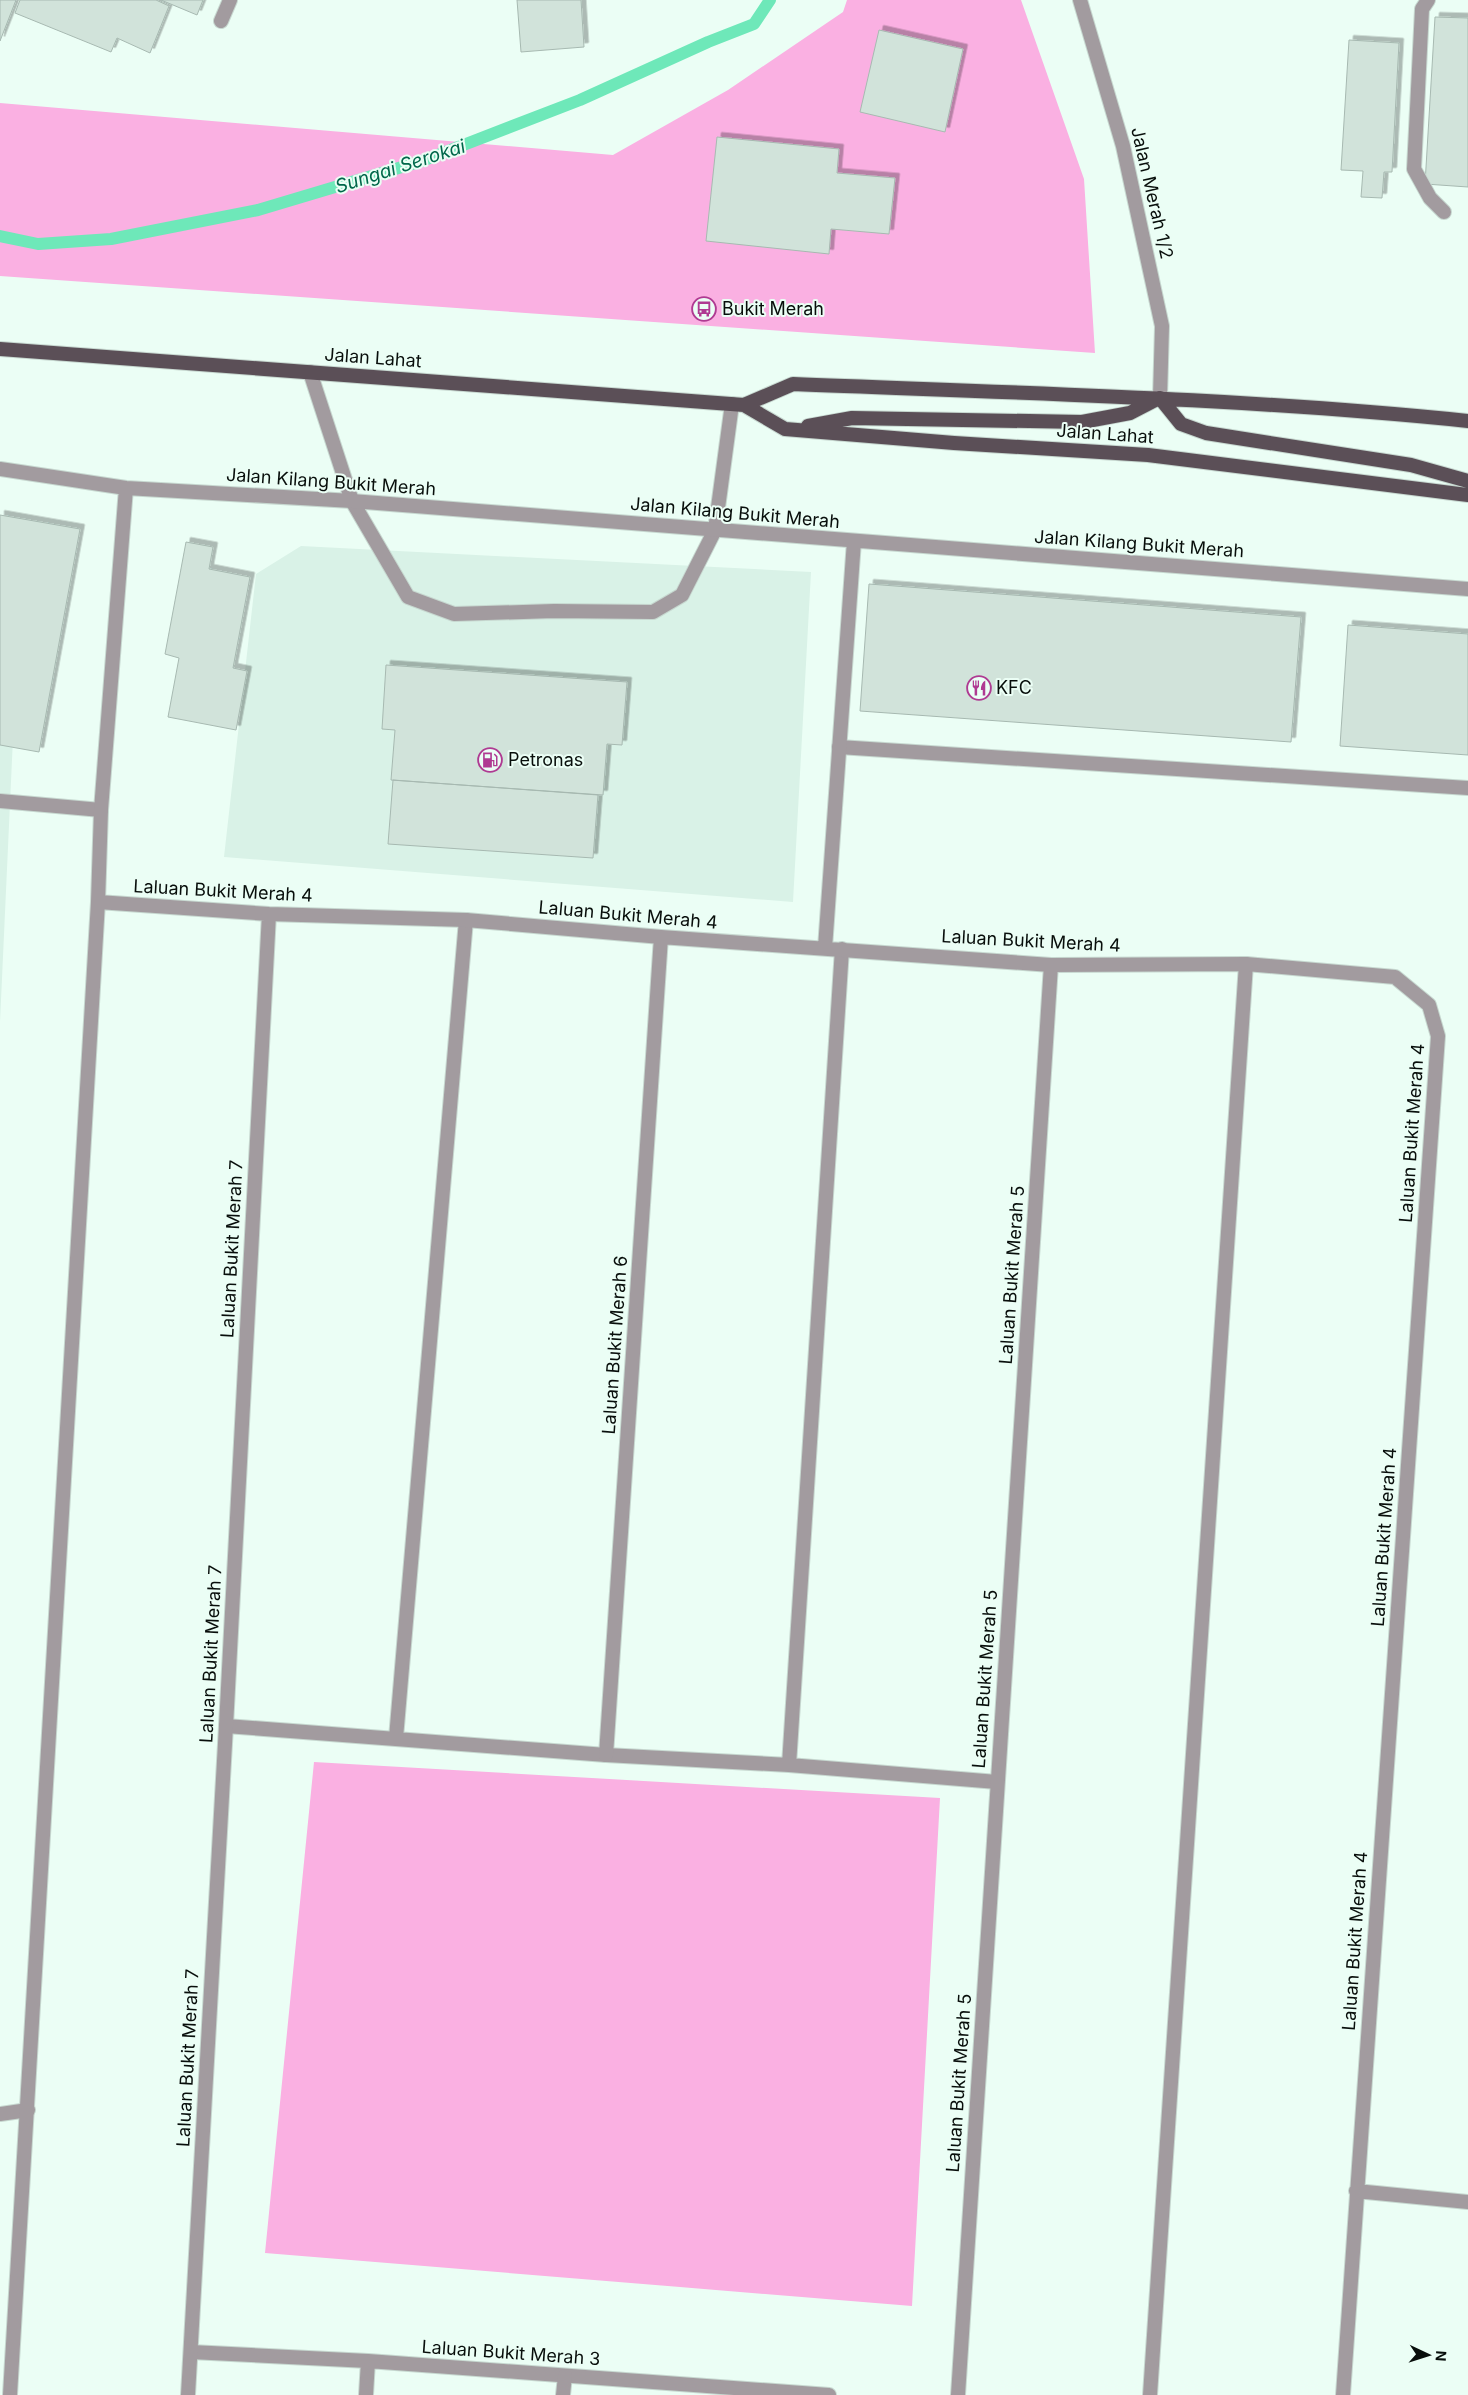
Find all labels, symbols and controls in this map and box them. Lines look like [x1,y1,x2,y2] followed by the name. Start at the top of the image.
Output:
[1127,125,1178,261] street label: Jalan Merah 1/2
[332,134,469,198] water label: Sungai Serokai
[691,296,717,322] bus stop icon: Bukit Merah
[722,298,824,319] place label: Bukit Merah
[324,344,422,371] street label: Jalan Lahat
[1056,420,1154,447] street label: Jalan Lahat
[225,464,437,499] street label: Jalan Kilang Bukit Merah
[629,493,841,532] street label: Jalan Kilang Bukit Merah
[1033,526,1245,561] street label: Jalan Kilang Bukit Merah
[966,675,992,701] restaurant icon: KFC
[996,677,1032,698] place label: KFC
[477,747,503,773] fuel station icon: Petronas
[508,749,583,770] place label: Petronas
[133,875,313,906] street label: Laluan Bukit Merah 4
[538,896,718,933] street label: Laluan Bukit Merah 4
[941,925,1121,956] street label: Laluan Bukit Merah 4
[1395,1043,1428,1223] street label: Laluan Bukit Merah 4
[216,1159,247,1339] street label: Laluan Bukit Merah 7
[995,1185,1028,1365] street label: Laluan Bukit Merah 5
[598,1255,631,1435] street label: Laluan Bukit Merah 6
[1367,1447,1400,1627] street label: Laluan Bukit Merah 4
[195,1564,226,1744] street label: Laluan Bukit Merah 7
[968,1589,1001,1769] street label: Laluan Bukit Merah 5
[1338,1851,1371,2031] street label: Laluan Bukit Merah 4
[172,1968,203,2148] street label: Laluan Bukit Merah 7
[942,1993,975,2173] street label: Laluan Bukit Merah 5
[1403,2330,1453,2380] north arrow
[421,2336,601,2369] street label: Laluan Bukit Merah 3
[1433,2350,1450,2362] text: N

